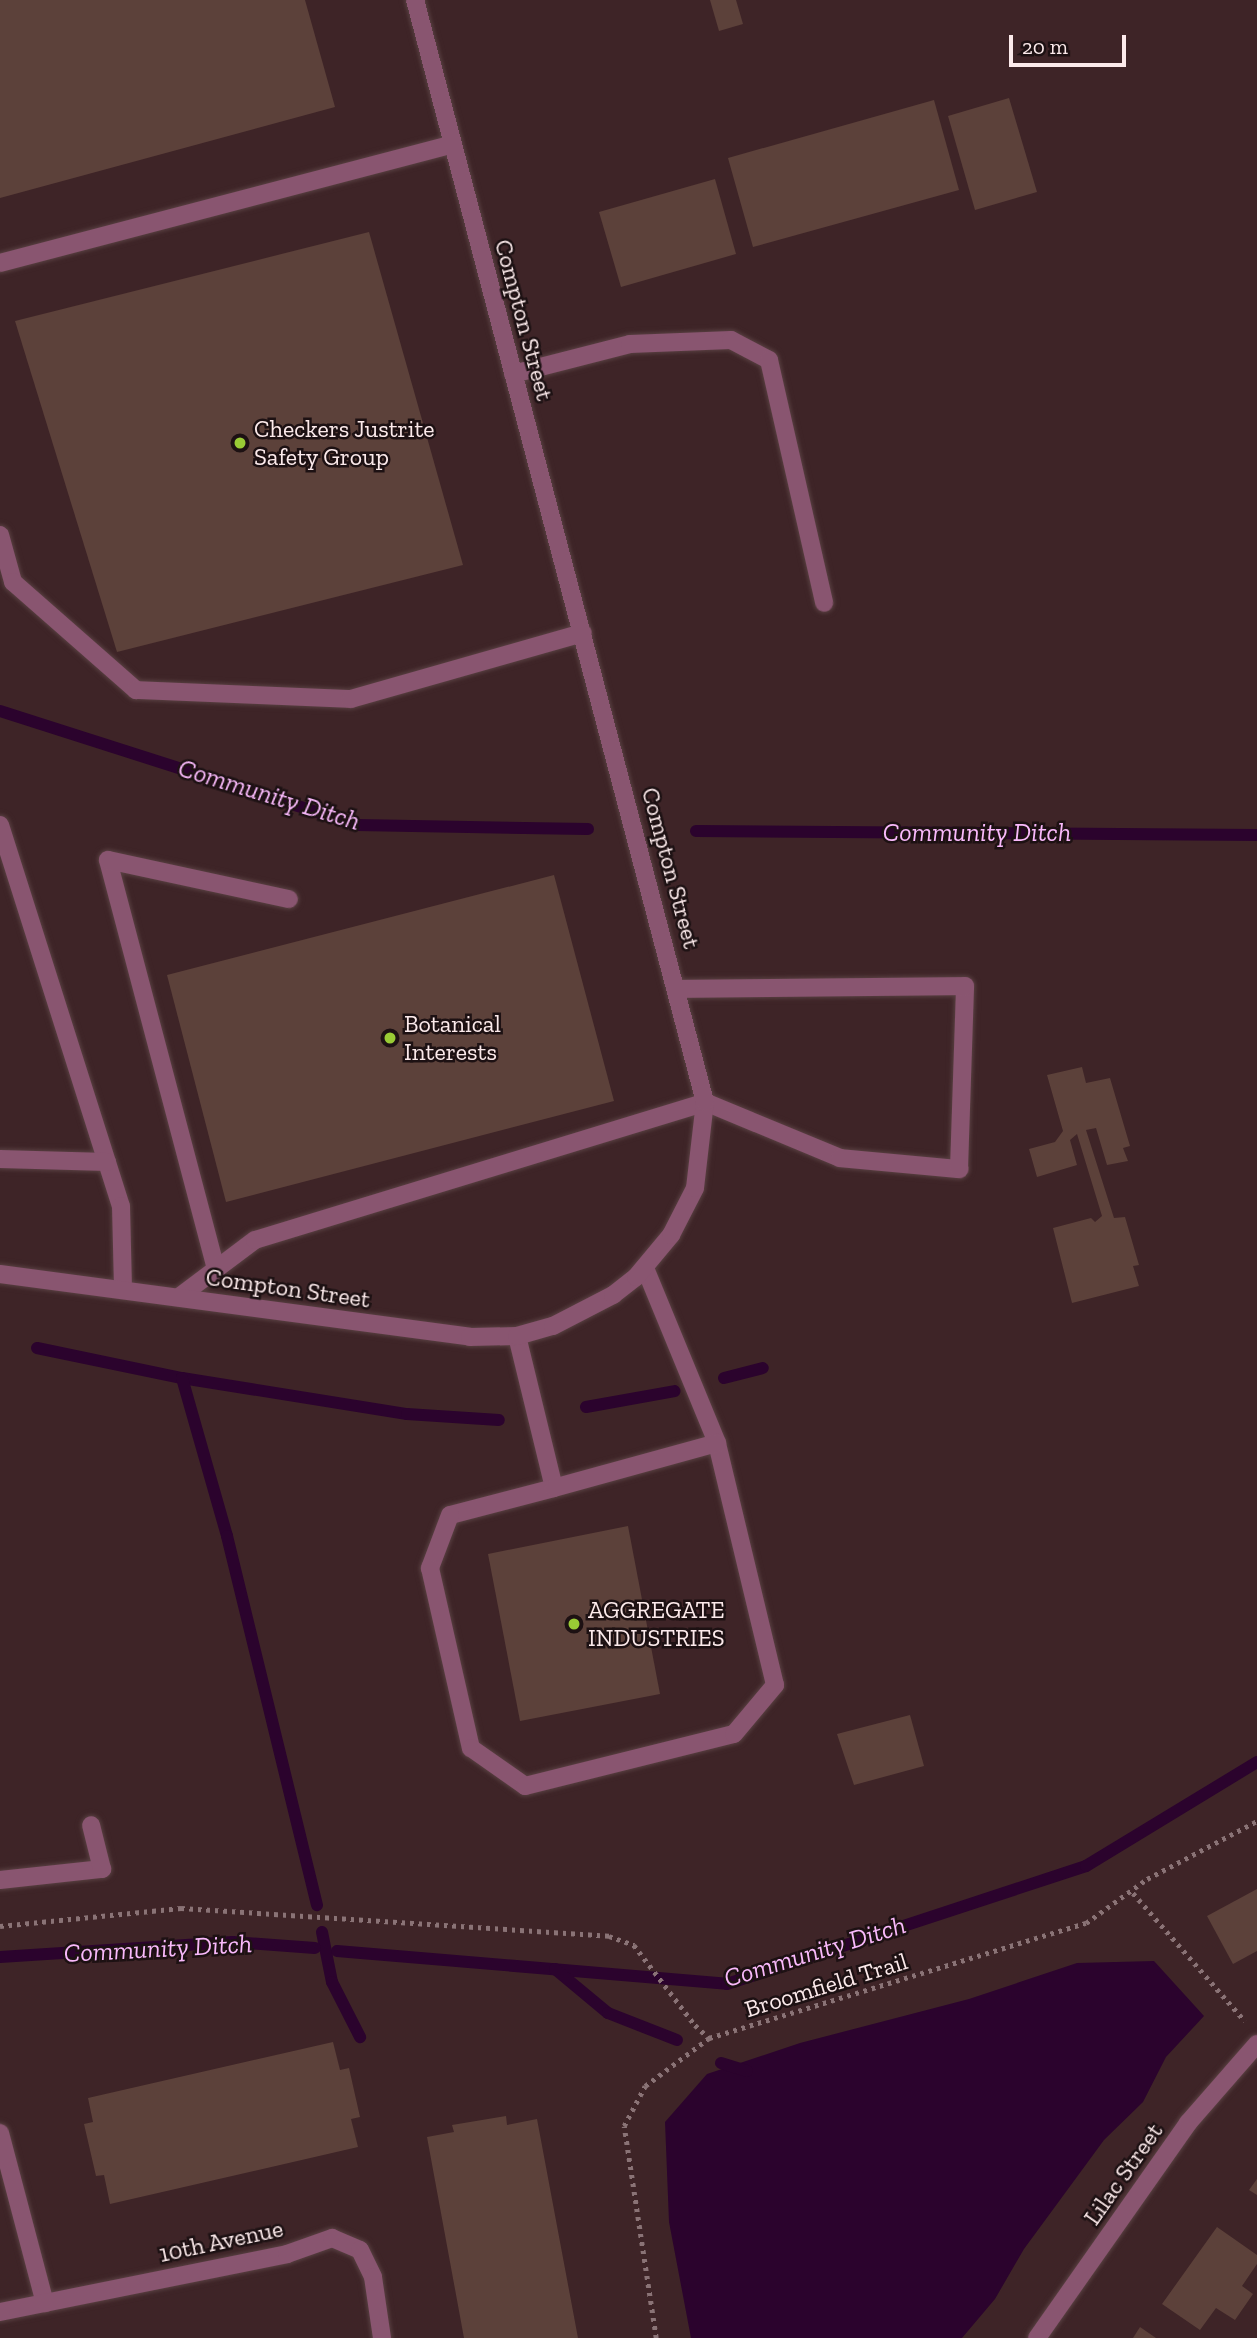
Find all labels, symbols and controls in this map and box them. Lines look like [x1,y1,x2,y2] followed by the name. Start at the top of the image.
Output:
[1012,21,1129,65] scale bar
[1022,34,1068,59] text: 20 m
[489,236,559,404] street label: Compton Street
[254,415,435,471] place label: Checkers Justrite Safety Group
[232,435,248,451] marker: Checkers Justrite Safety Group
[174,753,364,837] water label: Community Ditch
[636,784,706,952] street label: Compton Street
[883,817,1071,849] water label: Community Ditch
[404,1010,501,1066] place label: Botanical Interests
[382,1030,398,1046] marker: Botanical Interests
[204,1262,372,1314] street label: Compton Street
[588,1596,725,1652] place label: AGGREGATE INDUSTRIES
[566,1616,582,1632] marker: AGGREGATE INDUSTRIES
[720,1910,910,1994] water label: Community Ditch
[63,1928,253,1970] water label: Community Ditch
[741,1947,911,2023] street label: Broomfield Trail
[1077,2118,1169,2230] street label: Lilac Street
[156,2214,286,2268] street label: 10th Avenue

